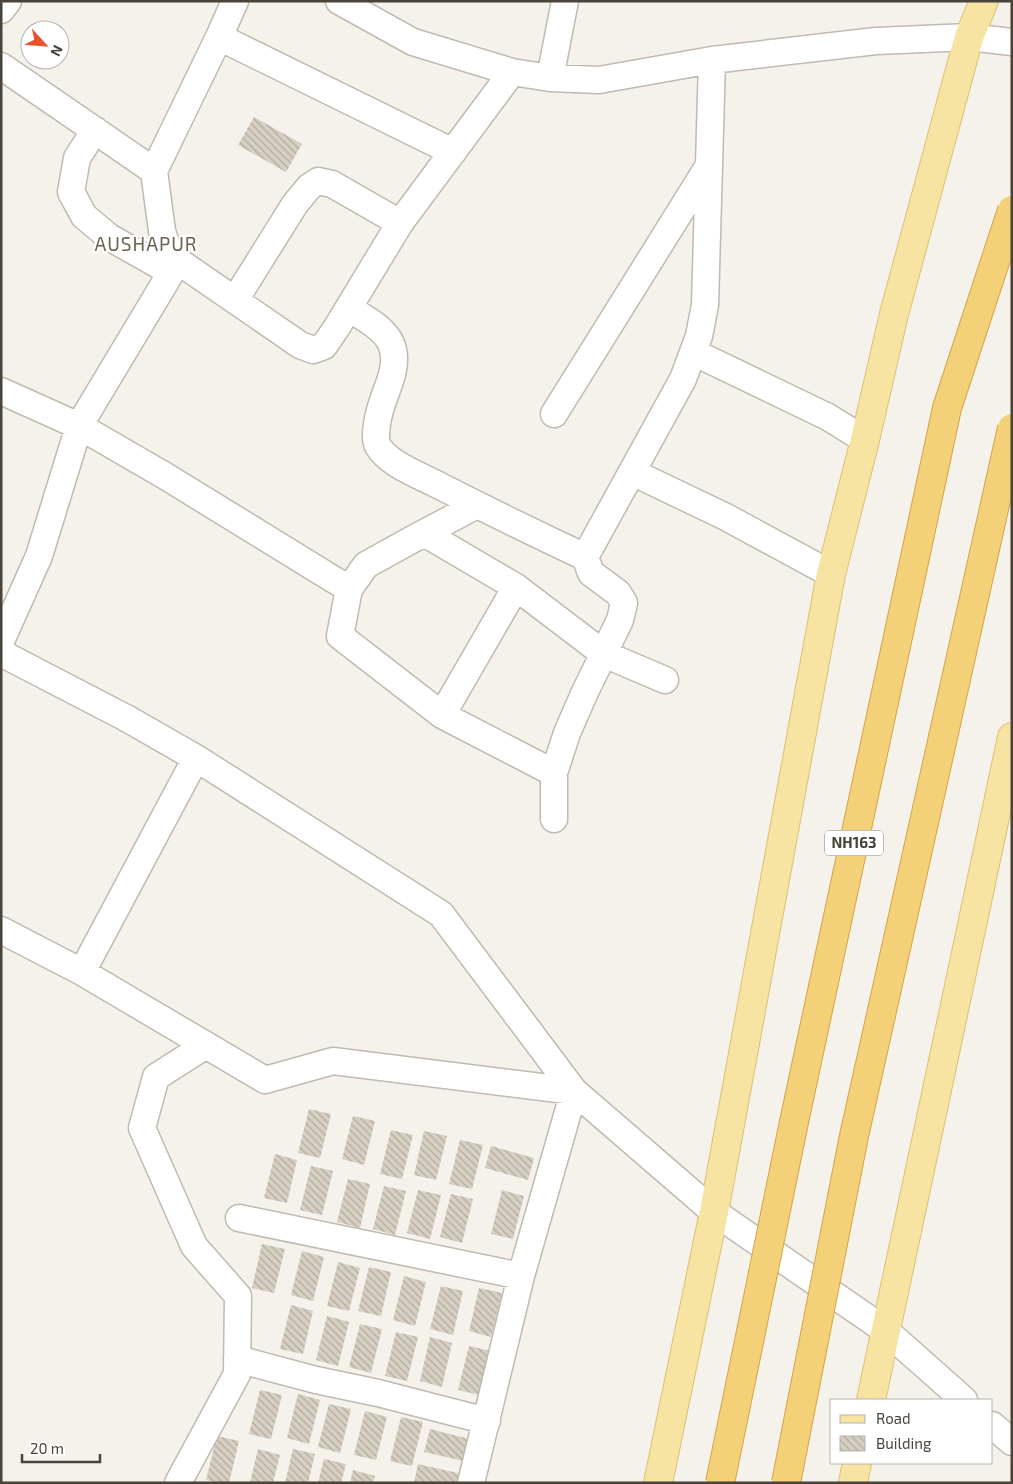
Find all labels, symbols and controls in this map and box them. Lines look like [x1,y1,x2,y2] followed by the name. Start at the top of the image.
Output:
[20,20,70,70] north arrow
[47,43,67,59] text: N
[94,232,198,255] district label: AUSHAPUR
[825,830,883,856] road number: NH163
[830,1399,993,1464] legend
[876,1409,911,1427] text: Road
[22,1432,100,1464] scale bar
[876,1434,932,1452] text: Building
[30,1439,64,1457] text: 20 m

